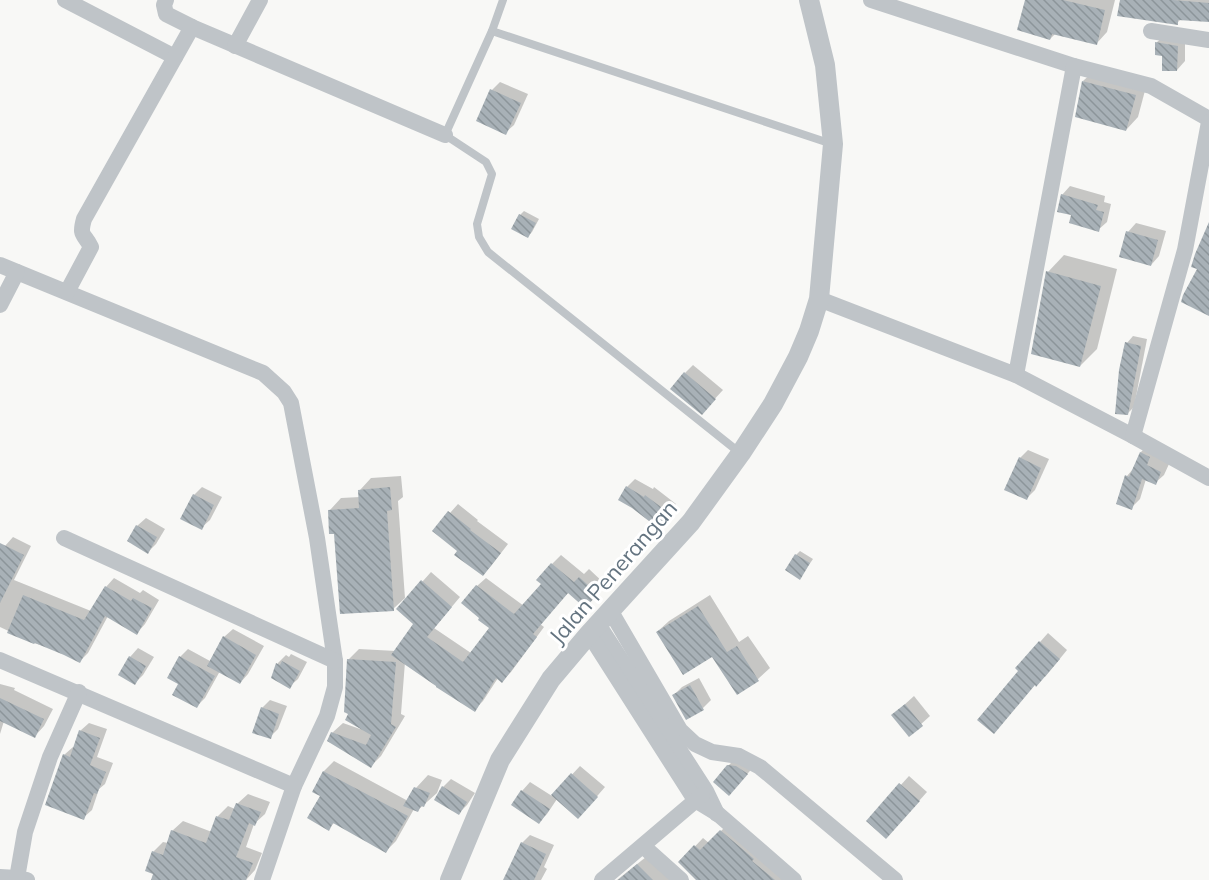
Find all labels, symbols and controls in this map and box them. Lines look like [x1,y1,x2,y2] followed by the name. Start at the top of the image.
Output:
[543,494,683,650] street label: Jalan Penerangan

